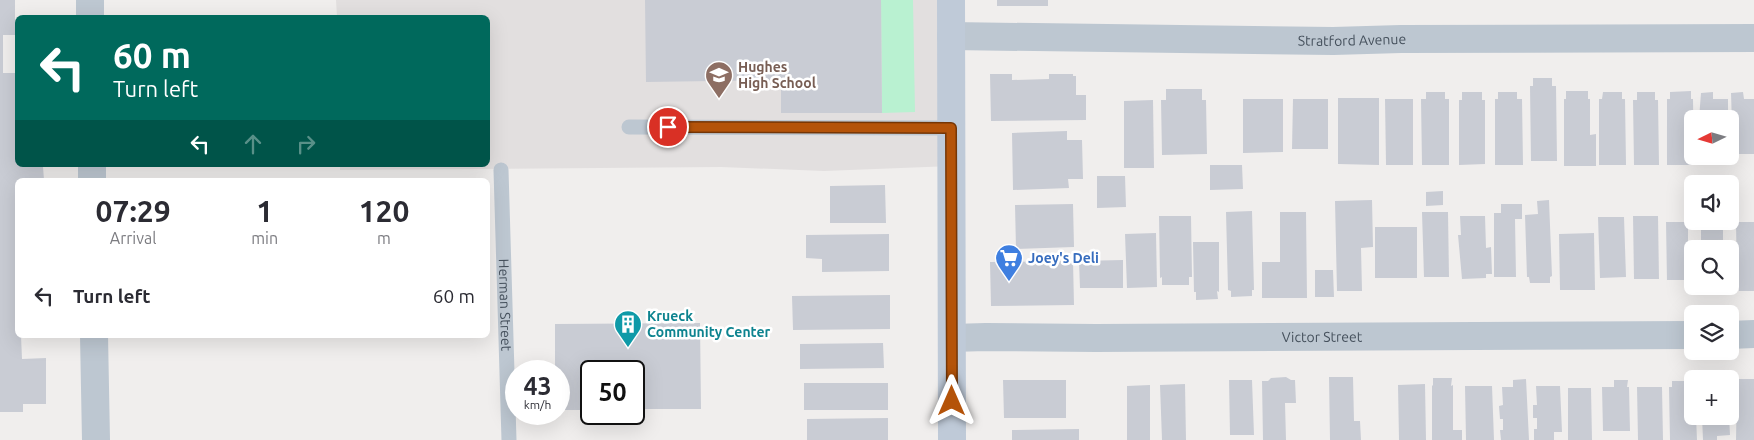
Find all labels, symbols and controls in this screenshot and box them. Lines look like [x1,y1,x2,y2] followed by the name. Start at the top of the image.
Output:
[1298,31,1406,49] street label: Stratford Avenue
[30,35,95,100] icon: left
[113,35,191,75] text: 60 m
[738,59,816,91] place label: Hughes High School
[704,60,734,99] school or university icon: Hughes High School
[113,76,198,101] text: Turn left
[647,106,689,148] pin
[1684,110,1739,165] north arrow
[1684,110,1739,425] map controls
[654,113,682,141] icon: arrive
[186,130,214,158] icon: left
[239,130,267,158] icon: ahead
[292,130,320,158] icon: right
[1684,175,1739,230] button: sound
[96,194,171,228] text: 07:29
[256,194,273,228] text: 1
[359,194,409,228] text: 120
[110,229,156,247] text: Arrival
[251,229,278,247] text: min
[377,229,391,247] text: m
[1684,240,1739,295] button: search
[994,243,1024,282] supermarket icon: Joey's Deli
[1028,250,1099,266] place label: Joey's Deli
[496,258,514,352] street label: Herman Street
[30,282,58,310] icon: left
[73,285,151,307] text: Turn left
[433,285,475,307] text: 60 m
[1684,305,1739,360] button: layers
[647,308,770,340] place label: Krueck Community Center
[613,309,643,348] building icon: Krueck Community Center
[1282,329,1363,345] street label: Victor Street
[580,360,645,425] speed limit sign: 50
[1684,370,1739,425] button: +
[523,372,552,400] text: 43
[925,374,977,426] position arrow
[524,398,551,411] text: km/h

